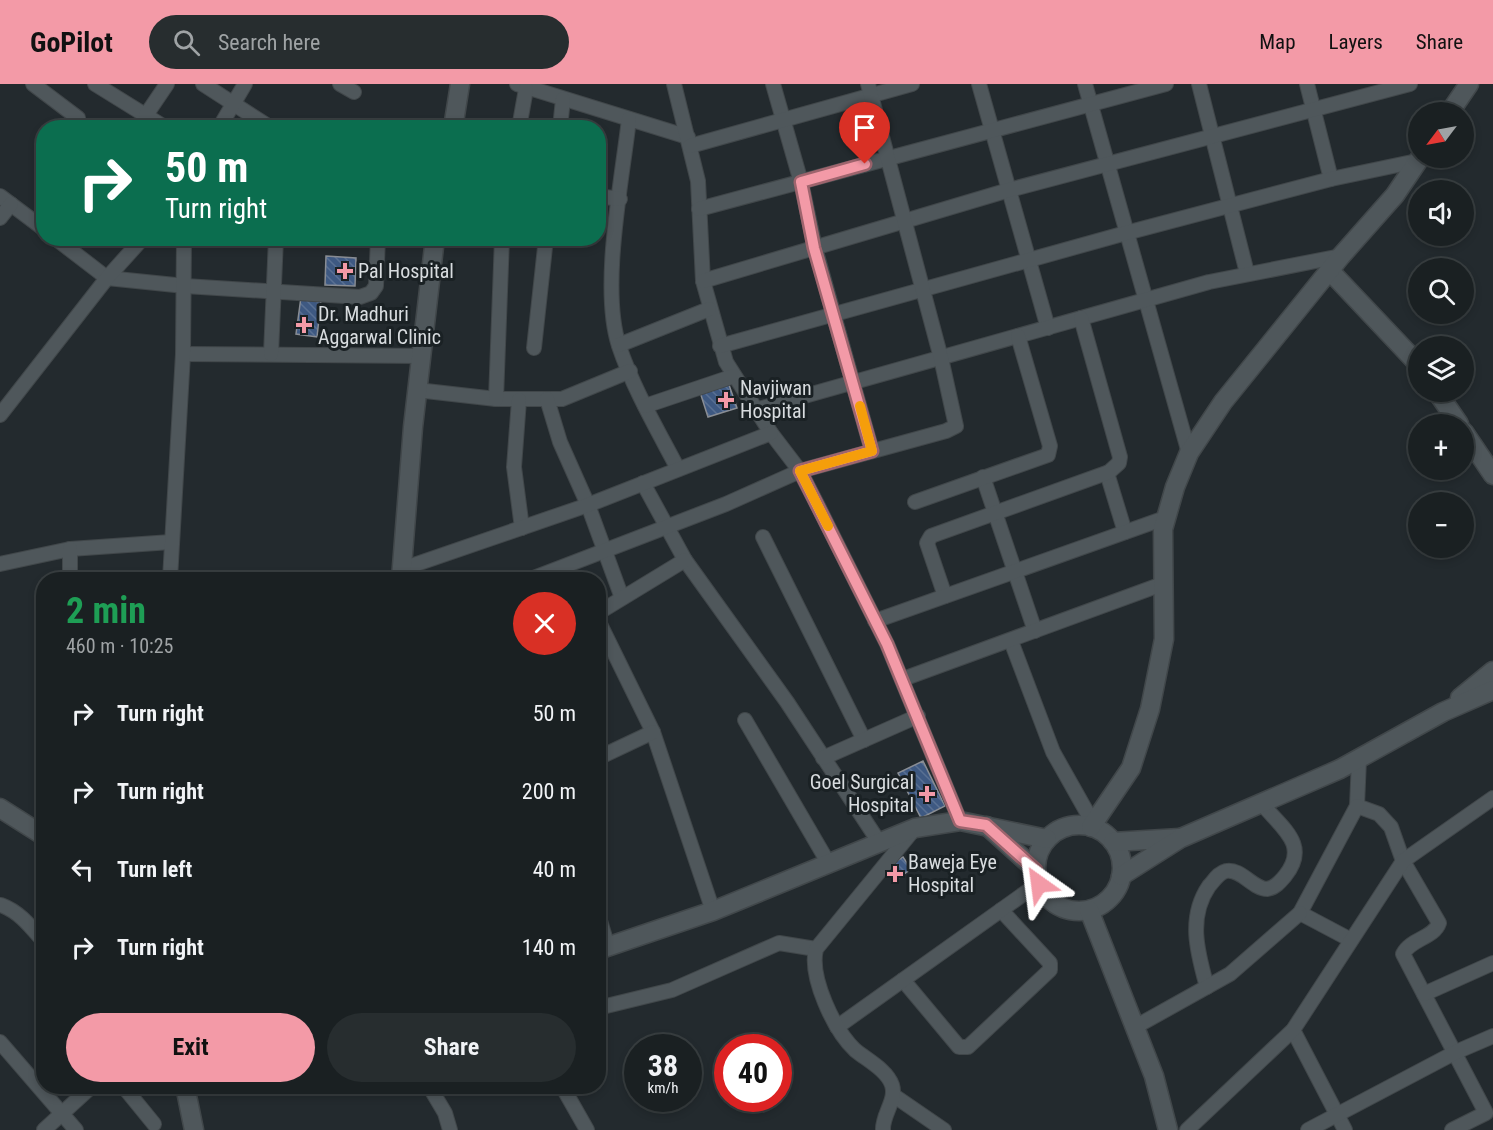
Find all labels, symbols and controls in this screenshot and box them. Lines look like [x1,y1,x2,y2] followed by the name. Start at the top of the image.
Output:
[149,15,569,69] search box
[30,26,113,59] text: GoPilot
[170,26,203,59] icon: search
[218,30,320,55] text: Search here
[1259,30,1296,54] text: Map
[1329,30,1383,54] text: Layers
[1416,30,1463,54] text: Share
[839,102,890,164] pin
[1408,102,1474,168] north arrow
[1408,102,1474,558] map controls
[848,111,881,144] icon: arrive
[165,143,248,192] text: 50 m
[66,144,144,222] icon: right
[1408,180,1474,246] button: sound
[165,193,267,225] text: Turn right
[1408,258,1474,324] button: search
[358,259,454,283] place label: Pal Hospital
[336,262,354,280] marker: Pal Hospital
[318,302,441,349] place label: Dr. Madhuri Aggarwal Clinic
[295,316,313,334] marker: Dr. Madhuri Aggarwal Clinic
[1408,336,1474,402] button: layers
[740,376,812,423] place label: Navjiwan Hospital
[717,391,735,409] marker: Navjiwan Hospital
[1408,414,1474,480] button: +
[1408,492,1474,558] button: −
[66,590,146,632] text: 2 min
[513,592,576,655] button: close
[66,634,173,658] text: 460 m · 10:25
[66,697,99,730] icon: right
[117,701,204,726] text: Turn right
[533,701,576,726] text: 50 m
[810,770,914,817] place label: Goel Surgical Hospital
[66,775,99,808] icon: right
[117,779,204,804] text: Turn right
[522,779,576,804] text: 200 m
[918,785,936,803] marker: Goel Surgical Hospital
[908,850,997,897] place label: Baweja Eye Hospital
[1007,852,1071,916] position arrow
[66,853,99,886] icon: left
[117,857,192,882] text: Turn left
[533,857,576,882] text: 40 m
[886,865,904,883] marker: Baweja Eye Hospital
[66,931,99,964] icon: right
[117,935,204,960] text: Turn right
[522,935,576,960] text: 140 m
[66,1013,315,1082] button: Exit
[327,1013,576,1082] button: Share
[714,1034,792,1112] speed limit sign: 40
[648,1048,678,1083] text: 38
[648,1079,678,1097] text: km/h

